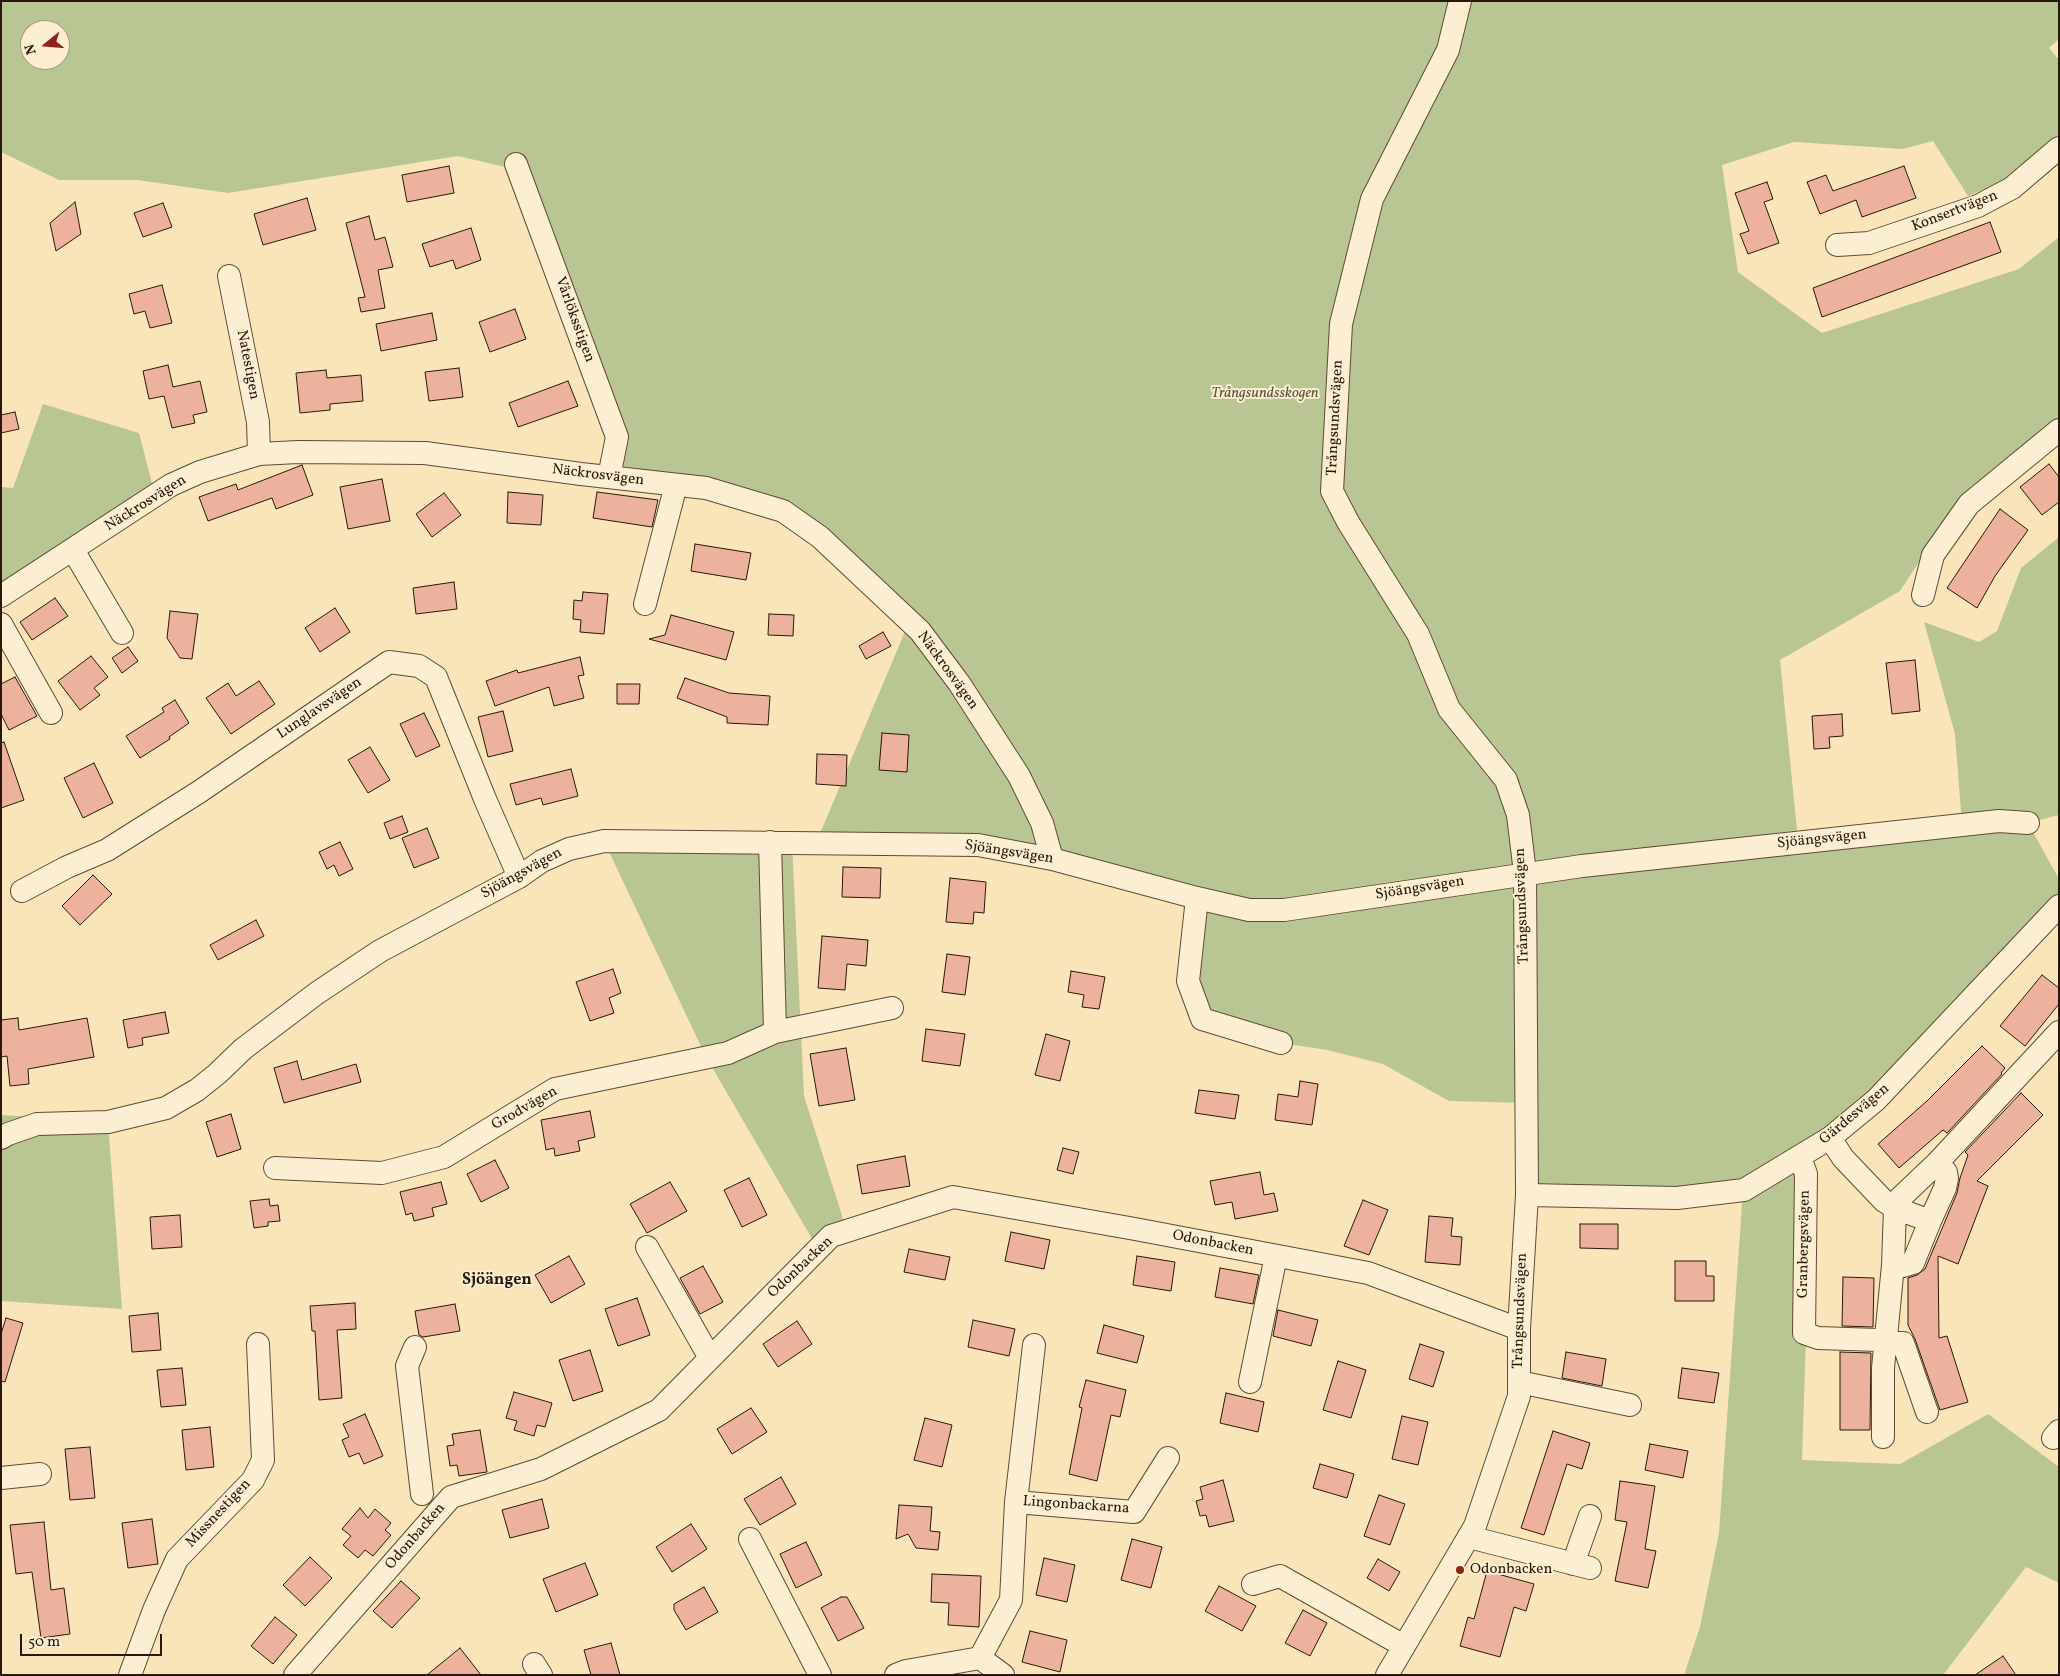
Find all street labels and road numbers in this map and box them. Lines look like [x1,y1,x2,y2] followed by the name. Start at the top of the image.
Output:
[1909,187,2001,237] street label: Konsertvägen
[550,275,598,365] street label: Vårlöksstigen
[231,329,263,401] street label: Natestigen
[1324,360,1348,476] street label: Trångsundsvägen
[551,461,645,491] street label: Näckrosvägen
[102,472,190,536] street label: Näckrosvägen
[913,628,981,714] street label: Näckrosvägen
[274,674,366,744] street label: Lunglavsvägen
[1776,826,1868,854] street label: Sjöängsvägen
[963,837,1055,869] street label: Sjöängsvägen
[478,844,566,904] street label: Sjöängsvägen
[1512,848,1534,964] street label: Trångsundsvägen
[1374,873,1466,905] street label: Sjöängsvägen
[1816,1081,1894,1149] street label: Gärdesvägen
[489,1083,561,1135] street label: Grodvägen
[1795,1190,1815,1298] street label: Granbergsvägen
[1171,1227,1255,1261] street label: Odonbacken
[765,1233,837,1303] street label: Odonbacken
[1510,1253,1532,1369] street label: Trångsundsvägen
[183,1476,255,1552] street label: Missnestigen
[1022,1493,1130,1519] street label: Lingonbackarna
[382,1500,450,1574] street label: Odonbacken

